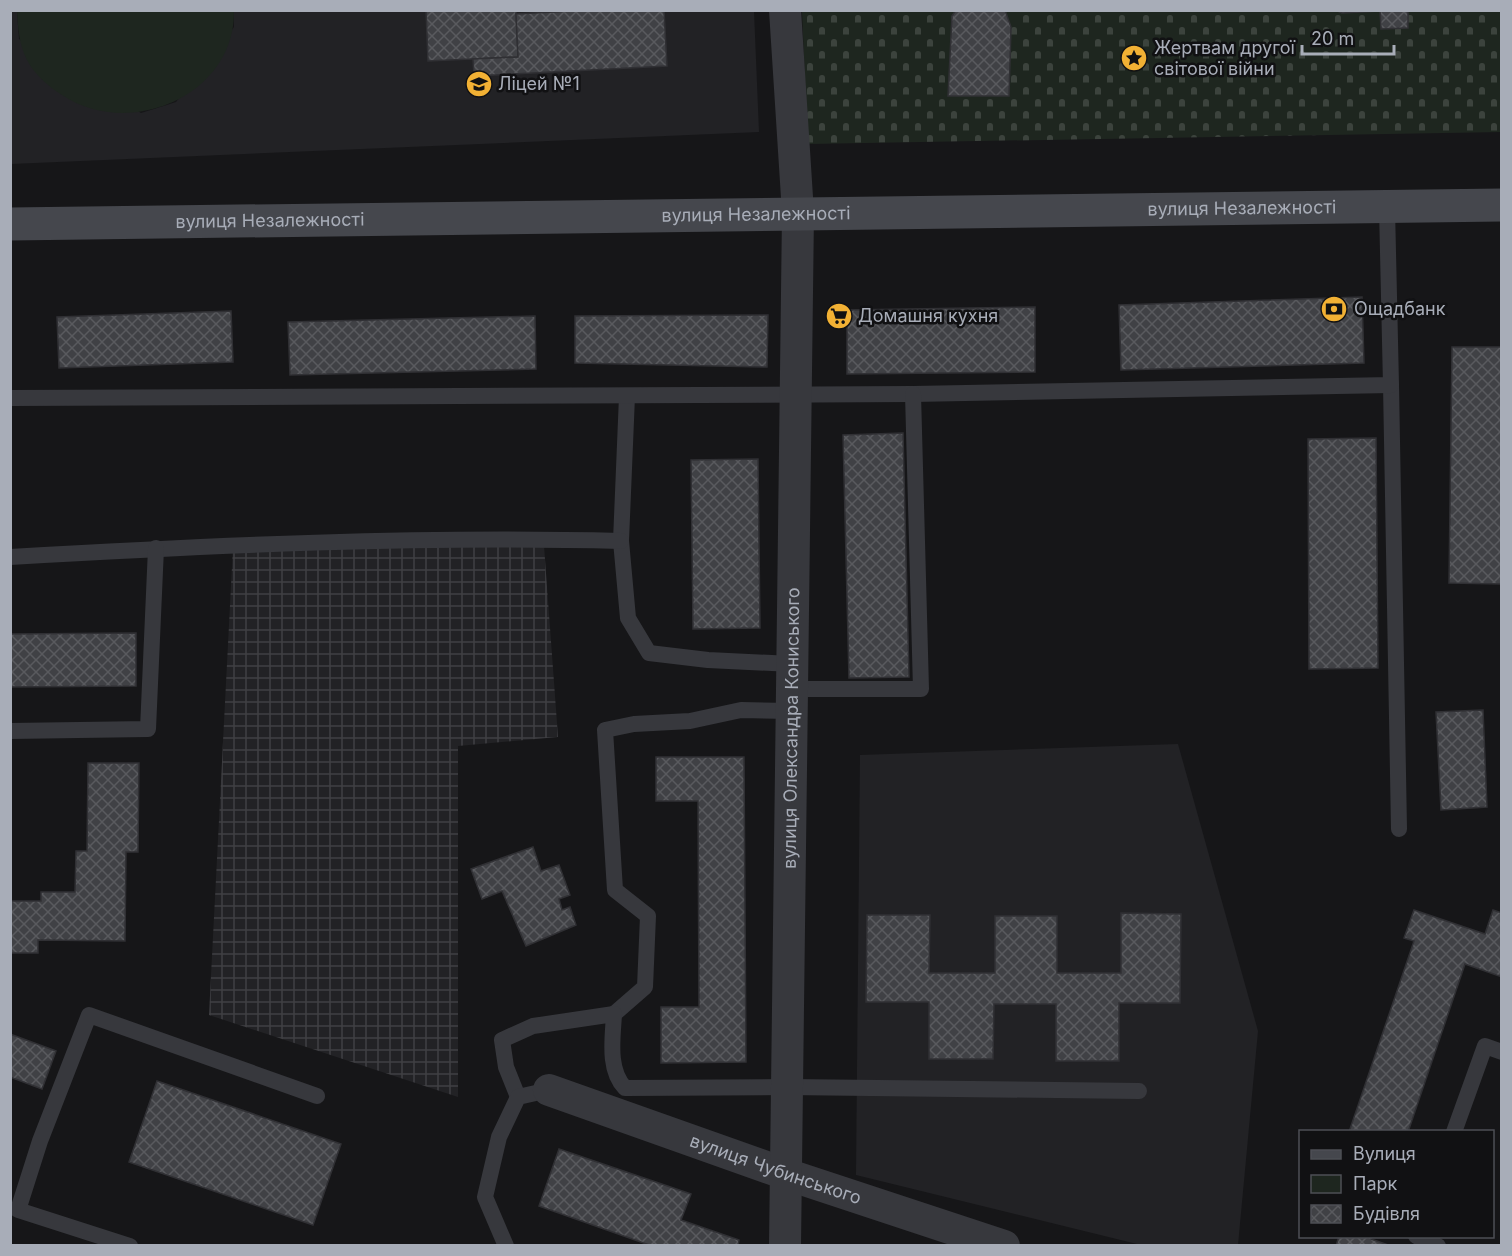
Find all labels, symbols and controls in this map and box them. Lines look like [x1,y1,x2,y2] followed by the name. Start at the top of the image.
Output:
[1302,18,1394,56] scale bar
[1311,28,1354,49] text: 20 m
[1154,37,1297,79] place label: Жертвам другої світової війни
[1119,43,1149,73] place icon: Жертвам другої світової війни
[464,69,494,99] school or university icon: Ліцей №1
[498,73,580,94] place label: Ліцей №1
[1147,196,1337,220] street label: вулиця Незалежності
[661,202,851,226] street label: вулиця Незалежності
[175,208,365,232] street label: вулиця Незалежності
[1319,294,1349,324] bank icon: Ощадбанк
[1354,298,1446,319] place label: Ощадбанк
[824,301,854,331] supermarket icon: Домашня кухня
[858,305,998,326] place label: Домашня кухня
[779,587,803,869] street label: вулиця Олександра Кониського
[687,1130,864,1208] street label: вулиця Чубинського
[1299,1130,1494,1238] legend
[1353,1143,1416,1164] text: Вулиця
[1353,1173,1398,1194] text: Парк
[1353,1203,1420,1224] text: Будівля

